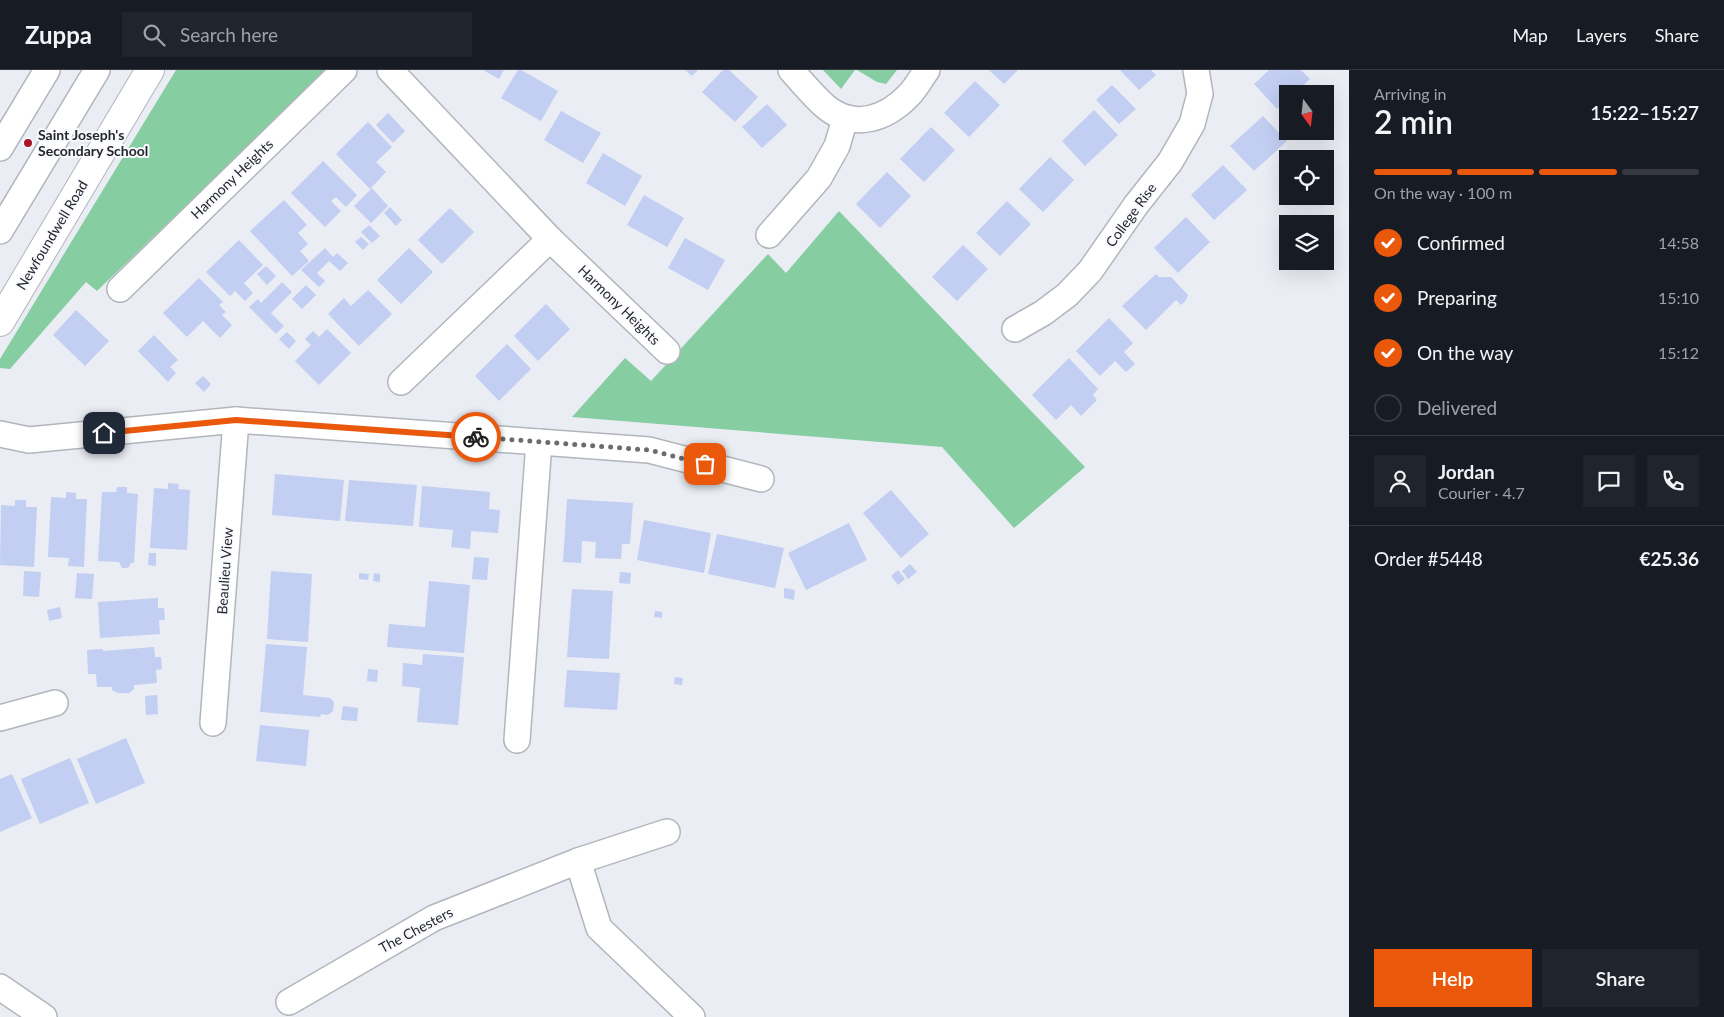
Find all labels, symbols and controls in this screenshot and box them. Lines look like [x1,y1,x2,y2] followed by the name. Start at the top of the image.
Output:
[122,12,472,57] search box
[25,20,92,49] text: Zuppa
[140,21,168,49] icon: search
[180,23,278,46] text: Search here
[1512,24,1548,46] text: Map
[1576,24,1627,46] text: Layers
[1655,24,1699,46] text: Share
[1374,84,1447,103] text: Arriving in
[1279,85,1334,140] north arrow
[1279,85,1334,270] map controls
[1590,101,1699,124] text: 15:22–15:27
[1374,102,1453,141] text: 2 min
[38,126,148,159] place label: Saint Joseph's Secondary School
[187,135,276,222] street label: Harmony Heights
[22,137,34,149] marker: Saint Joseph's Secondary School
[1279,150,1334,205] button: locate
[12,177,91,292] street label: Newfoundwell Road
[1102,179,1159,250] street label: College Rise
[1374,183,1512,202] text: On the way · 100 m
[1279,215,1334,270] button: layers
[1374,229,1402,257] icon: check
[1417,231,1505,254] text: Confirmed
[1658,233,1699,252] text: 14:58
[575,261,664,348] street label: Harmony Heights
[1374,284,1402,312] icon: check
[1417,286,1497,309] text: Preparing
[1658,288,1699,307] text: 15:10
[1374,339,1402,367] icon: check
[1417,341,1513,364] text: On the way
[1658,343,1699,362] text: 15:12
[1417,396,1497,419] text: Delivered
[83,412,125,454] pin
[451,412,501,462] courier
[90,419,118,447] icon: home
[462,423,490,451] icon: bike
[684,443,726,485] pin
[691,450,719,478] icon: bag
[1374,455,1426,507] button: person
[1583,455,1635,507] button: chat
[1647,455,1699,507] button: phone
[1438,460,1495,483] text: Jordan
[1438,483,1525,502] text: Courier · 4.7
[213,527,236,615] street label: Beaulieu View
[1374,547,1483,570] text: Order #5448
[1639,547,1699,570] text: €25.36
[376,903,456,956] street label: The Chesters
[1374,949,1532,1007] button: Help
[1542,949,1699,1007] button: Share

